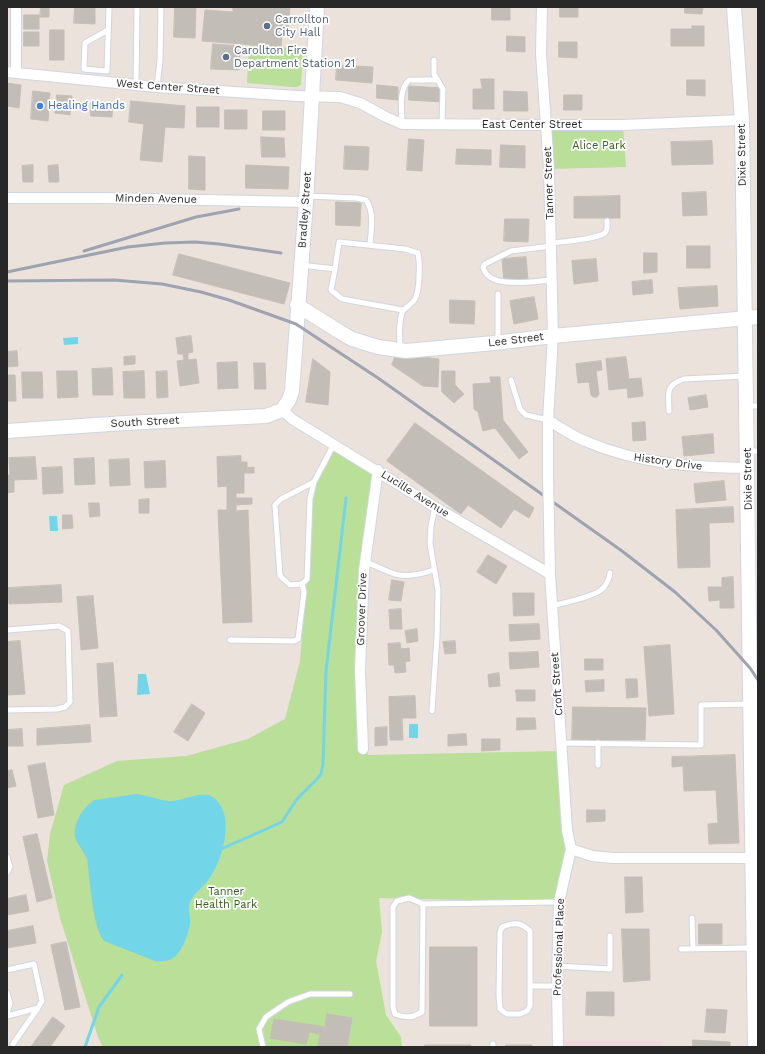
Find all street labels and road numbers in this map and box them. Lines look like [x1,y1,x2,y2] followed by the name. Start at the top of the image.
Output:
[116,77,220,97] street label: West Center Street
[482,118,582,132] street label: East Center Street
[735,123,749,187] street label: Dixie Street
[541,146,557,220] street label: Tanner Street
[296,171,314,249] street label: Bradley Street
[115,192,197,206] street label: Minden Avenue
[487,330,545,350] street label: Lee Street
[110,414,180,430] street label: South Street
[741,447,755,511] street label: Dixie Street
[633,451,703,473] street label: History Drive
[378,468,452,520] street label: Lucille Avenue
[354,572,370,646] street label: Groover Drive
[548,652,566,716] street label: Croft Street
[551,898,567,996] street label: Professional Place

